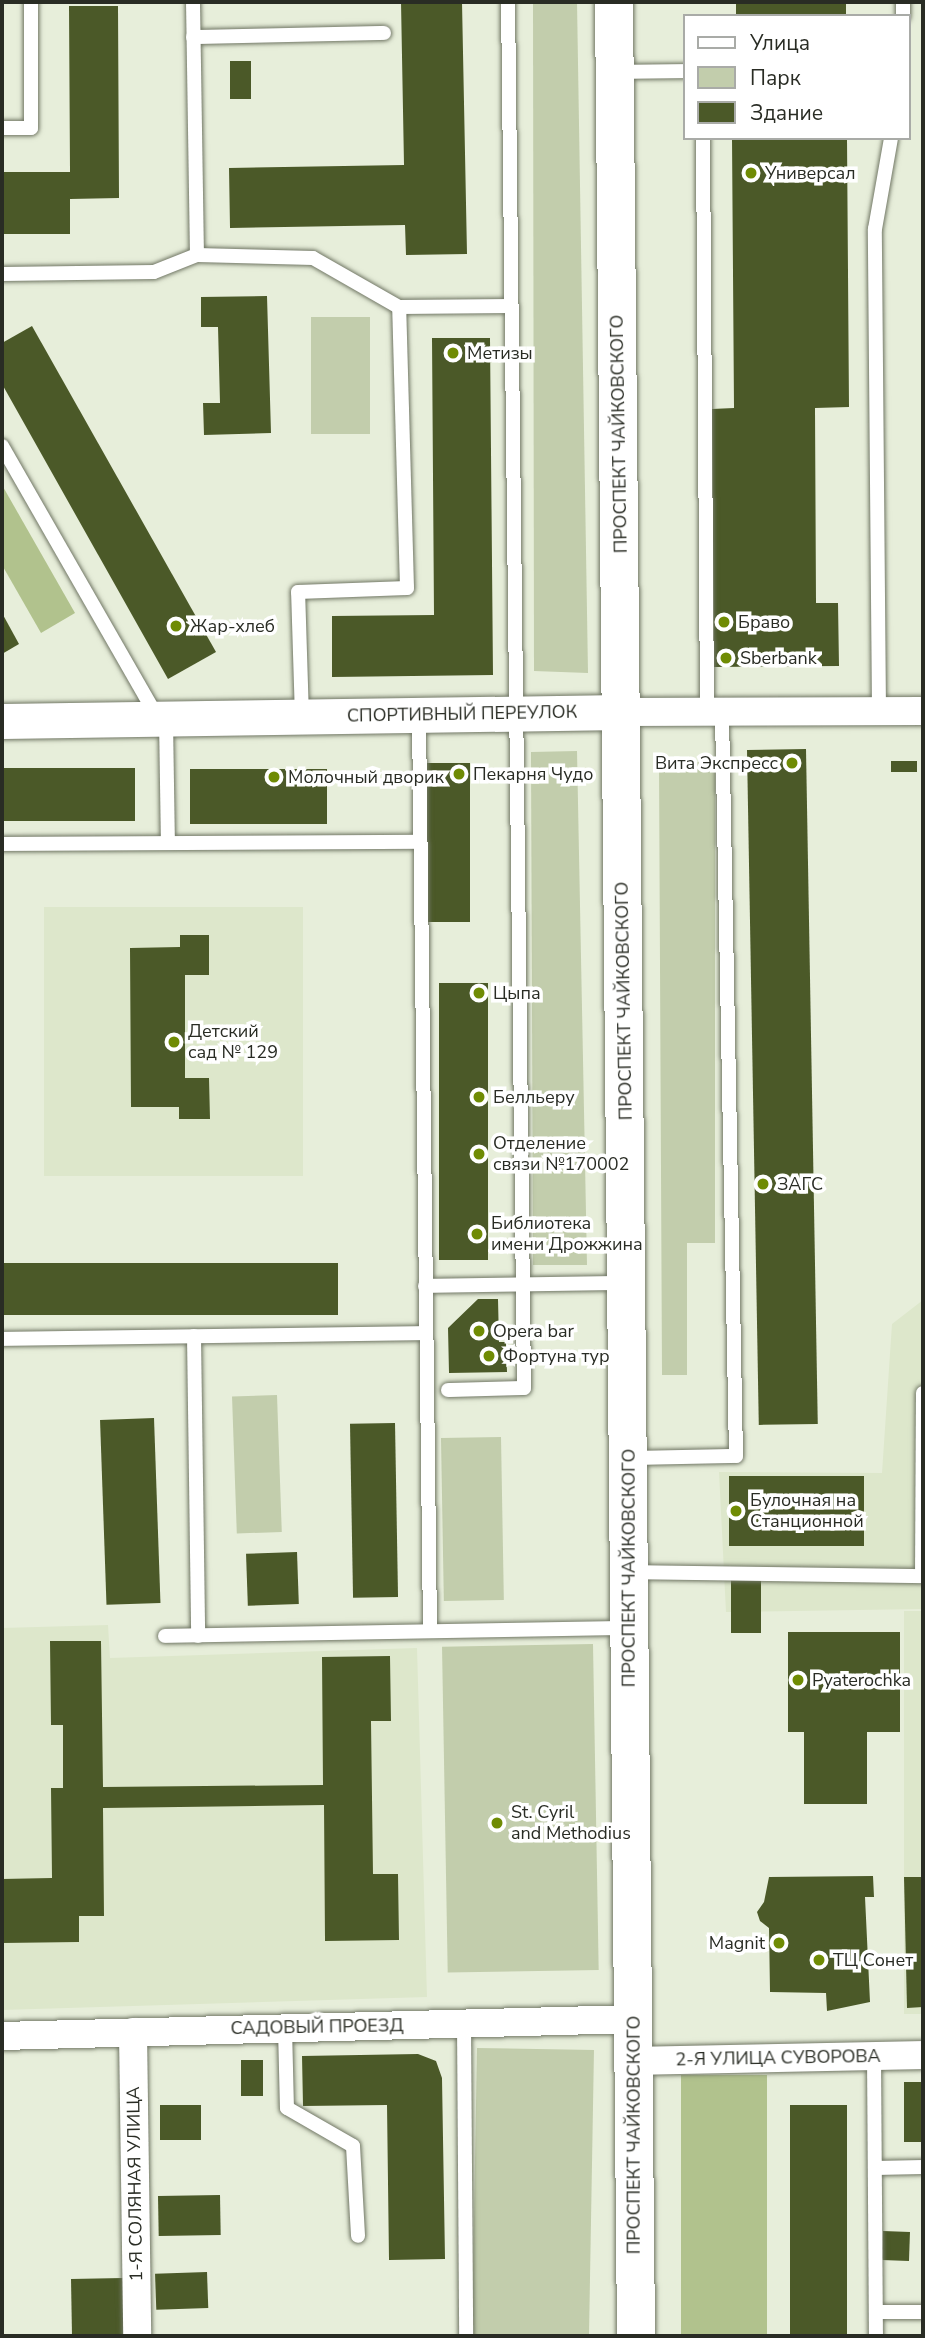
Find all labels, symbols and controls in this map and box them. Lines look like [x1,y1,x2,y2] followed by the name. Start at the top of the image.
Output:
[684,14,911,140] legend
[750,29,810,57] text: Улица
[750,64,801,92] text: Парк
[750,99,823,127] text: Здание
[765,162,856,184] place label: Универсал
[743,165,759,181] marker: Универсал
[606,315,632,553] street label: ПРОСПЕКТ ЧАЙКОВСКОГО
[467,342,533,364] place label: Метизы
[445,345,461,361] marker: Метизы
[738,611,790,633] place label: Браво
[716,614,732,630] marker: Браво
[190,615,275,637] place label: Жар-хлеб
[168,618,184,634] marker: Жар-хлеб
[740,647,817,669] place label: Sberbank
[718,650,734,666] marker: Sberbank
[347,701,577,727] street label: СПОРТИВНЫЙ ПЕРЕУЛОК
[655,752,778,774] place label: Вита Экспресс
[784,755,800,771] marker: Вита Экспресс
[473,763,593,785] place label: Пекарня Чудо
[288,766,444,788] place label: Молочный дворик
[451,766,467,782] marker: Пекарня Чудо
[266,769,282,785] marker: Молочный дворик
[611,882,637,1120] street label: ПРОСПЕКТ ЧАЙКОВСКОГО
[493,982,541,1004] place label: Цыпа
[471,985,487,1001] marker: Цыпа
[188,1021,278,1064] place label: Детский сад № 129
[166,1034,182,1050] marker: Детский сад № 129
[493,1086,575,1108] place label: Белльеру
[471,1089,487,1105] marker: Белльеру
[493,1133,629,1176] place label: Отделение связи №170002
[471,1146,487,1162] marker: Отделение связи №170002
[777,1173,823,1195] place label: ЗАГС
[755,1176,771,1192] marker: ЗАГС
[491,1213,643,1256] place label: Библиотека имени Дрожжина
[469,1226,485,1242] marker: Библиотека имени Дрожжина
[493,1320,574,1342] place label: Opera bar
[471,1323,487,1339] marker: Opera bar
[503,1345,610,1367] place label: Фортуна тур
[481,1348,497,1364] marker: Фортуна тур
[618,1449,640,1687] street label: ПРОСПЕКТ ЧАЙКОВСКОГО
[750,1490,864,1532] place label: Булочная на Станционной
[728,1503,744,1519] marker: Булочная на Станционной
[812,1669,911,1691] place label: Pyaterochka
[790,1672,806,1688] marker: Pyaterochka
[511,1802,631,1844] place label: St. Cyril and Methodius
[489,1815,505,1831] marker: St. Cyril and Methodius
[709,1932,765,1954] place label: Magnit
[771,1935,787,1951] marker: Magnit
[833,1949,913,1971] place label: ТЦ Сонет
[811,1952,827,1968] marker: ТЦ Сонет
[230,2015,404,2039] street label: САДОВЫЙ ПРОЕЗД
[623,2016,645,2254] street label: ПРОСПЕКТ ЧАЙКОВСКОГО
[675,2045,881,2071] street label: 2-Я УЛИЦА СУВОРОВА
[122,2086,148,2282] street label: 1-Я СОЛЯНАЯ УЛИЦА

